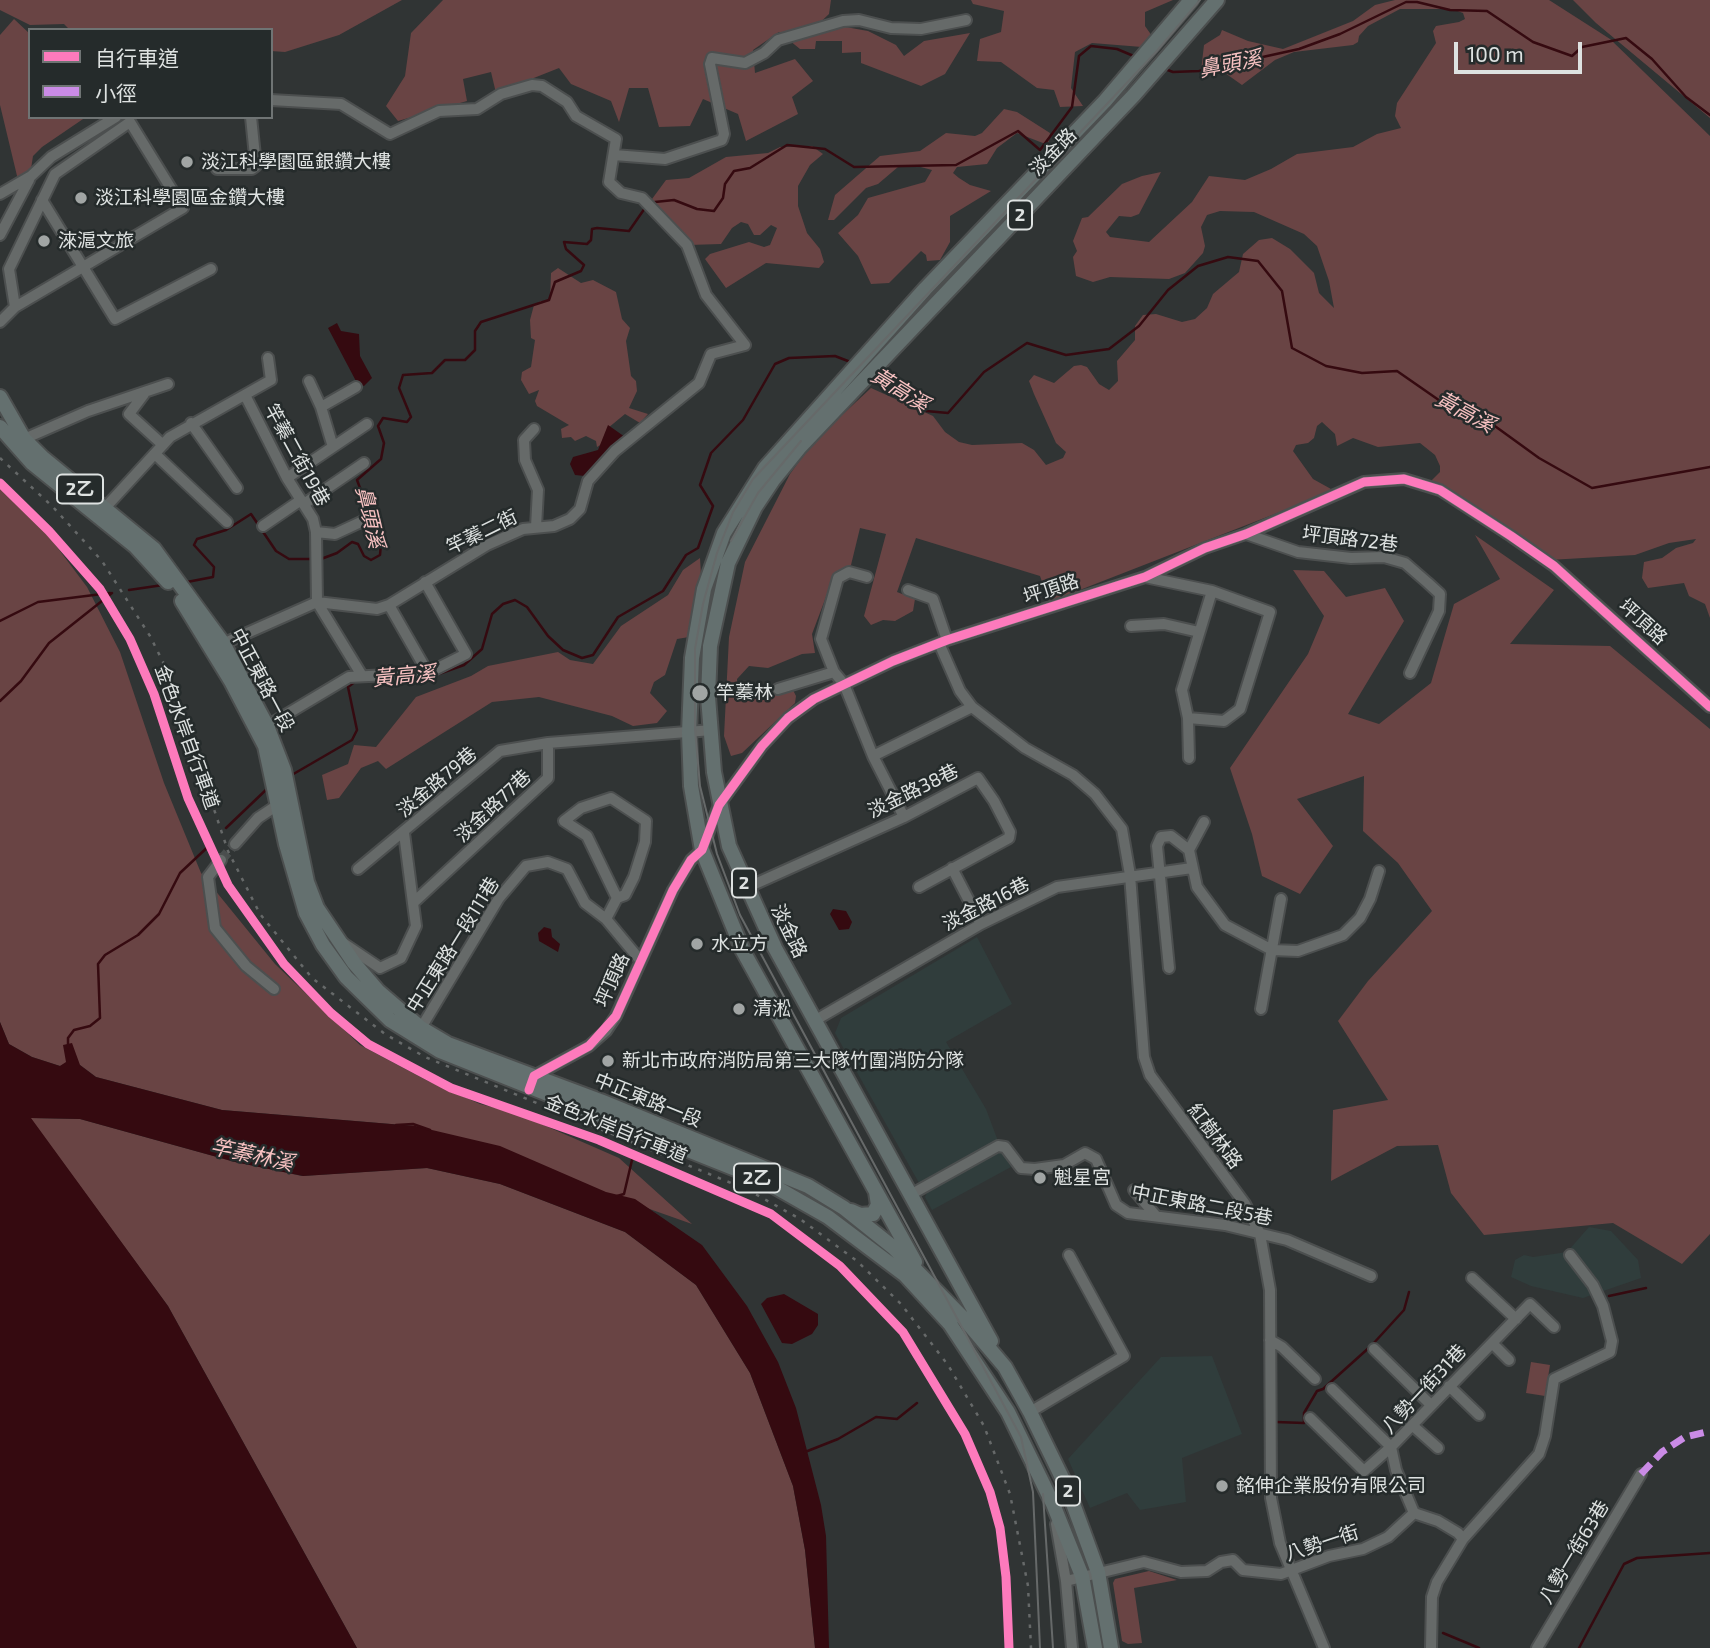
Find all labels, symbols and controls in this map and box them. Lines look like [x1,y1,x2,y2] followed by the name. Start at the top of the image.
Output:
[28,28,273,119] legend
[1458,28,1586,72] scale bar
[1467,41,1524,66] text: 100 m
[95,45,179,70] text: 自行車道
[1197,46,1263,82] water label: 鼻頭溪
[95,80,137,105] text: 小徑
[1025,124,1081,180] street label: 淡金路
[201,151,391,173] place label: 淡江科學園區銀鑽大樓
[179,154,195,170] marker: 淡江科學園區銀鑽大樓
[95,187,285,209] place label: 淡江科學園區金鑽大樓
[73,190,89,206] marker: 淡江科學園區金鑽大樓
[1008,200,1032,230] road number: 2
[58,230,134,252] place label: 淶滬文旅
[36,233,52,249] marker: 淶滬文旅
[867,363,933,417] water label: 黃高溪
[1431,386,1499,438] water label: 黃高溪
[260,400,334,510] street label: 竿蓁二街19巷
[57,475,103,504] road number: 2乙
[351,483,389,551] water label: 鼻頭溪
[443,505,521,559] street label: 竿蓁二街
[1301,522,1399,556] street label: 坪頂路72巷
[1020,569,1082,609] street label: 坪頂路
[1614,594,1672,650] street label: 坪頂路
[225,624,299,736] street label: 中正東路一段
[372,661,436,691] water label: 黃高溪
[150,662,224,812] street label: 金色水岸自行車道
[716,682,773,704] place label: 竿蓁林
[690,683,710,703] marker: 竿蓁林
[393,742,481,822] street label: 淡金路79巷
[864,759,962,823] street label: 淡金路38巷
[450,765,536,847] street label: 淡金路77巷
[732,868,756,898] road number: 2
[939,872,1033,936] street label: 淡金路16巷
[402,873,504,1017] street label: 中正東路一段111巷
[766,900,812,962] street label: 淡金路
[711,933,768,955] place label: 水立方
[689,936,705,952] marker: 水立方
[590,949,634,1011] street label: 坪頂路
[753,998,791,1020] place label: 清淞
[731,1001,747,1017] marker: 清淞
[622,1050,964,1072] place label: 新北市政府消防局第三大隊竹圍消防分隊
[600,1053,616,1069] marker: 新北市政府消防局第三大隊竹圍消防分隊
[591,1068,705,1132] street label: 中正東路一段
[541,1090,691,1168] street label: 金色水岸自行車道
[1183,1099,1247,1173] street label: 紅樹林路
[208,1134,296,1176] water label: 竿蓁林溪
[734,1163,780,1192] road number: 2乙
[1054,1167,1111,1189] place label: 魁星宮
[1032,1170,1048,1186] marker: 魁星宮
[1130,1180,1274,1230] street label: 中正東路二段5巷
[1377,1340,1471,1438] street label: 八勢一街31巷
[1236,1475,1426,1497] place label: 銘伸企業股份有限公司
[1056,1476,1080,1506] road number: 2
[1214,1478,1230,1494] marker: 銘伸企業股份有限公司
[1534,1496,1614,1608] street label: 八勢一街63巷
[1282,1520,1362,1566] street label: 八勢一街

